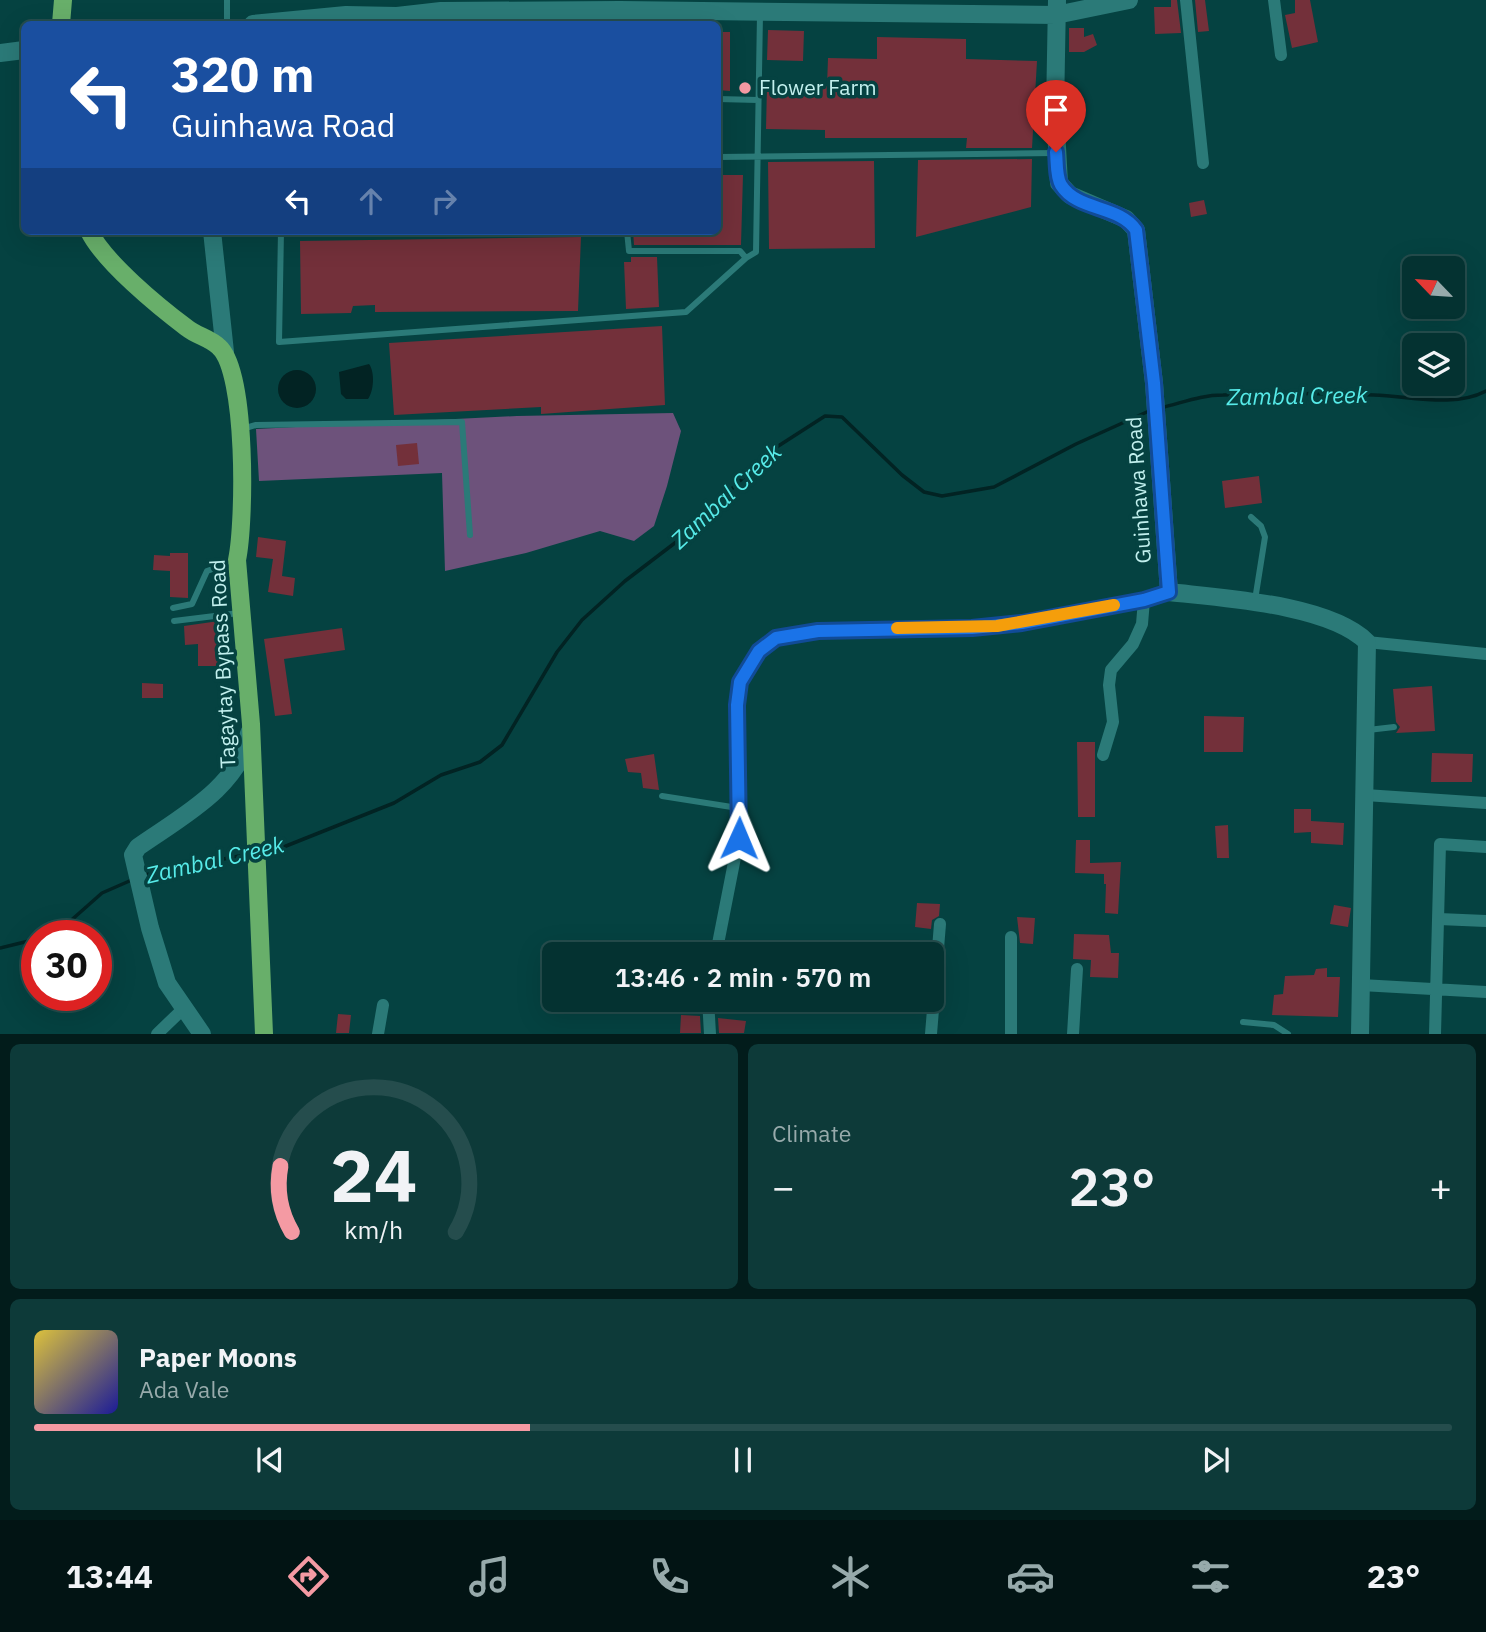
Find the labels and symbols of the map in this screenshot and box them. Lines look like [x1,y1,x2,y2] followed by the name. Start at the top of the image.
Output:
[759,73,876,101] place label: Flower Farm
[737,80,753,96] marker: Flower Farm
[1026,80,1086,152] pin
[1402,256,1465,318] north arrow
[1225,379,1369,411] water label: Zambal Creek
[1119,416,1157,564] street label: Guinhawa Road
[663,435,788,555] water label: Zambal Creek
[203,559,241,769] street label: Tagaytay Bypass Road
[702,801,776,875] position arrow
[142,828,288,890] water label: Zambal Creek
[21,920,112,1011] speed limit sign: 30

